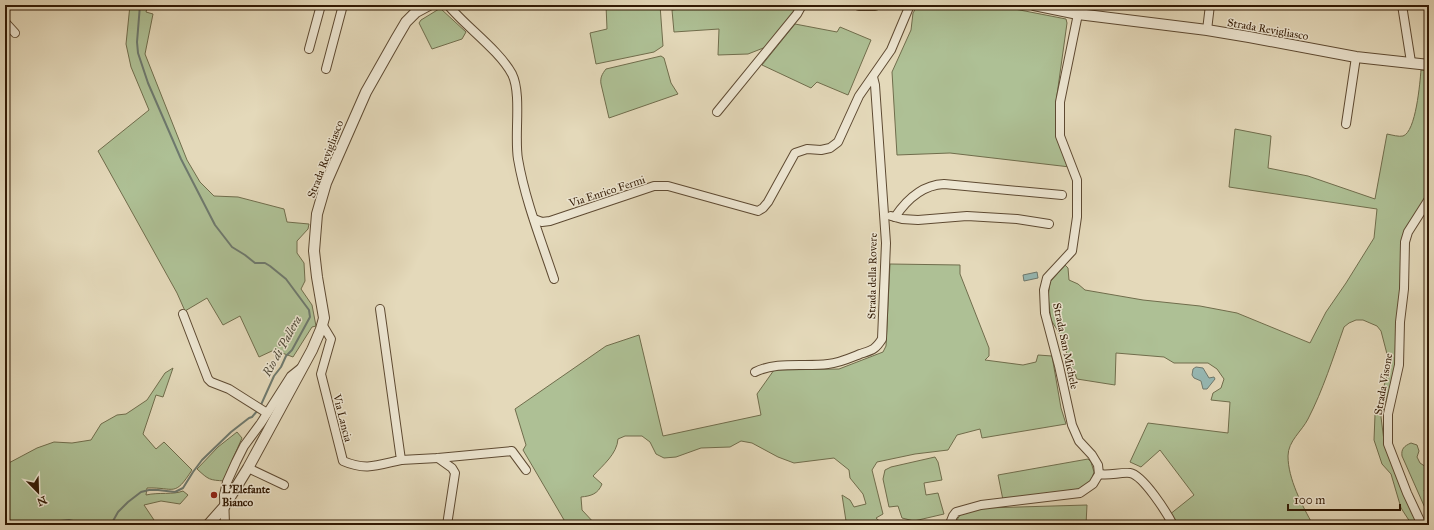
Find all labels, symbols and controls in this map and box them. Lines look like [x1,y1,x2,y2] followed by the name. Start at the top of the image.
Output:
[1226,16,1310,43] street label: Strada Revigliasco
[305,118,346,200] street label: Strada Revigliasco
[567,173,647,210] street label: Via Enrico Fermi
[865,232,880,319] street label: Strada della Rovere
[1050,302,1081,391] street label: Strada San Michele
[259,313,304,380] water label: Rio di Pallera
[1372,352,1395,416] street label: Strada Visone
[330,392,355,444] street label: Via Lancia
[18,472,58,512] north arrow
[222,483,271,509] place label: L'Elefante Bianco
[1288,486,1400,512] scale bar
[209,490,219,500] marker: L'Elefante Bianco
[34,493,49,509] text: N
[1294,493,1325,507] text: 100 m

